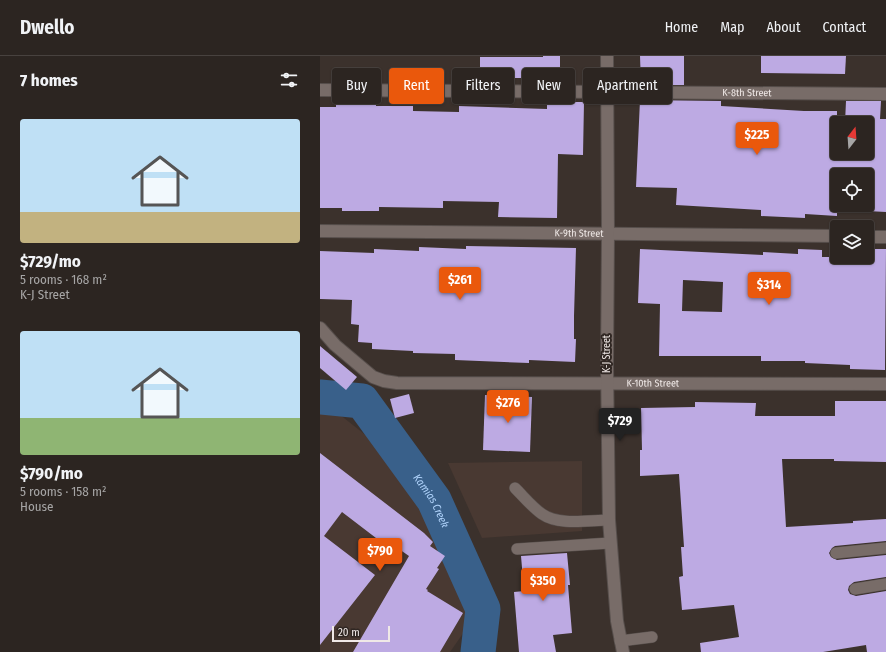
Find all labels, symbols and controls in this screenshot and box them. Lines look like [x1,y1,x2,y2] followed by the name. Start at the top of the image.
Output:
[20,16,74,39] text: Dwello
[665,19,698,36] text: Home
[720,19,744,36] text: Map
[766,19,801,36] text: About
[823,19,866,36] text: Contact
[332,68,381,104] chip: Buy
[389,68,444,104] chip: Rent
[452,68,514,104] chip: Filters
[522,68,575,104] chip: New
[583,68,672,104] chip: Apartment
[278,69,300,91] icon: filters
[20,70,78,91] text: 7 homes
[722,87,772,99] street label: K-8th Street
[830,116,874,160] north arrow
[830,116,874,264] map controls
[733,122,781,156] pin: $225
[745,127,769,142] text: $225
[124,145,196,217] icon: home
[830,168,874,212] button: locate
[830,220,874,264] button: layers
[554,227,604,240] street label: K-9th Street
[20,251,81,272] text: $729/mo
[436,267,484,301] pin: $261
[20,272,107,287] text: 5 rooms · 168 m²
[448,272,472,287] text: $261
[745,272,793,306] pin: $314
[757,277,781,292] text: $314
[20,287,70,302] text: K-J Street
[601,334,613,373] street label: K-J Street
[124,357,196,429] icon: home
[626,377,680,390] street label: K-10th Street
[484,390,532,424] pin: $276
[496,395,520,410] text: $276
[596,408,644,442] pin: $729
[608,413,632,428] text: $729
[20,463,83,484] text: $790/mo
[411,471,452,530] water label: Kamias Creek
[20,484,107,499] text: 5 rooms · 158 m²
[20,499,54,514] text: House
[356,538,404,572] pin: $790
[367,543,393,558] text: $790
[519,568,567,602] pin: $350
[530,573,556,588] text: $350
[332,624,390,643] scale bar
[338,626,360,639] text: 20 m

